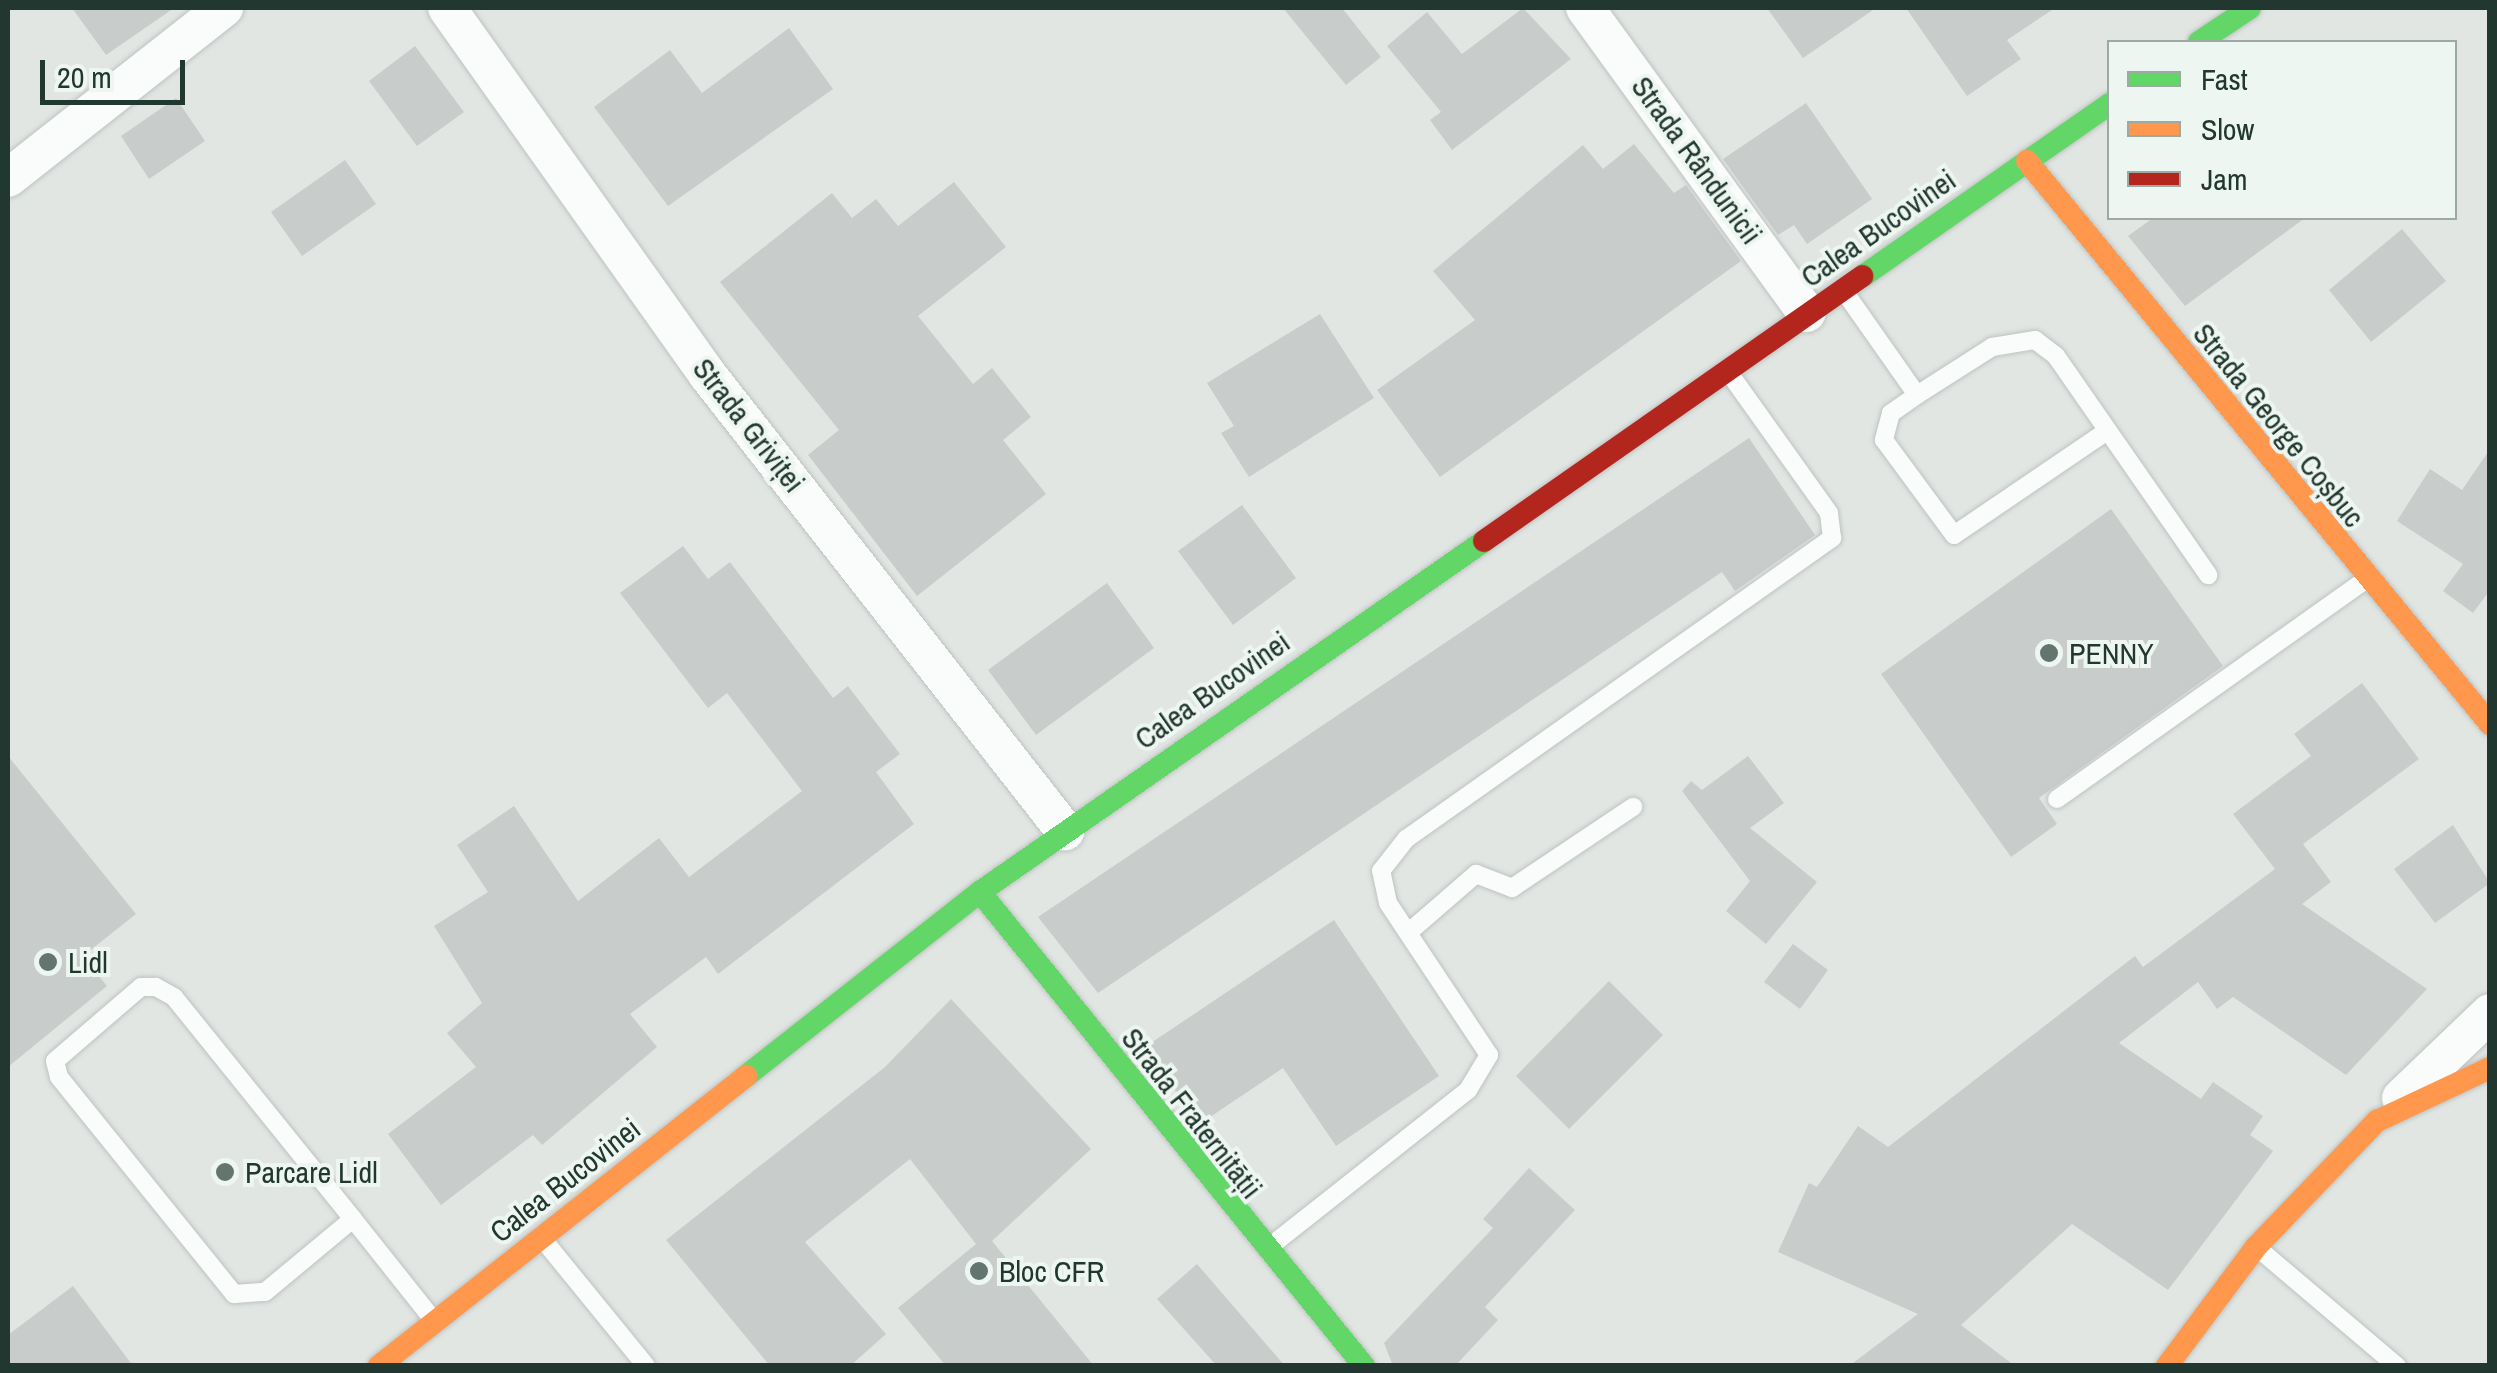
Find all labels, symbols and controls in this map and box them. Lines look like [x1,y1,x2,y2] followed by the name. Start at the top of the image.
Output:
[45,40,190,102] scale bar
[2107,40,2457,220] legend
[57,57,112,97] text: 20 m
[2201,59,2248,99] text: Fast
[1624,69,1770,251] street label: Strada Rândunicii
[2201,109,2254,149] text: Slow
[2201,159,2247,199] text: Jam
[1794,161,1962,295] street label: Calea Bucovinei
[2186,316,2372,534] street label: Strada George Coșbuc
[686,351,812,499] street label: Strada Griviței
[1128,623,1296,757] street label: Calea Bucovinei
[2069,635,2154,671] place label: PENNY
[2038,642,2060,664] marker: PENNY
[68,944,108,980] place label: Lidl
[37,951,59,973] marker: Lidl
[1114,1021,1270,1205] street label: Strada Fraternității
[483,1110,647,1250] street label: Calea Bucovinei
[245,1154,378,1190] place label: Parcare Lidl
[214,1161,236,1183] marker: Parcare Lidl
[999,1253,1104,1289] place label: Bloc CFR
[968,1260,990,1282] marker: Bloc CFR

